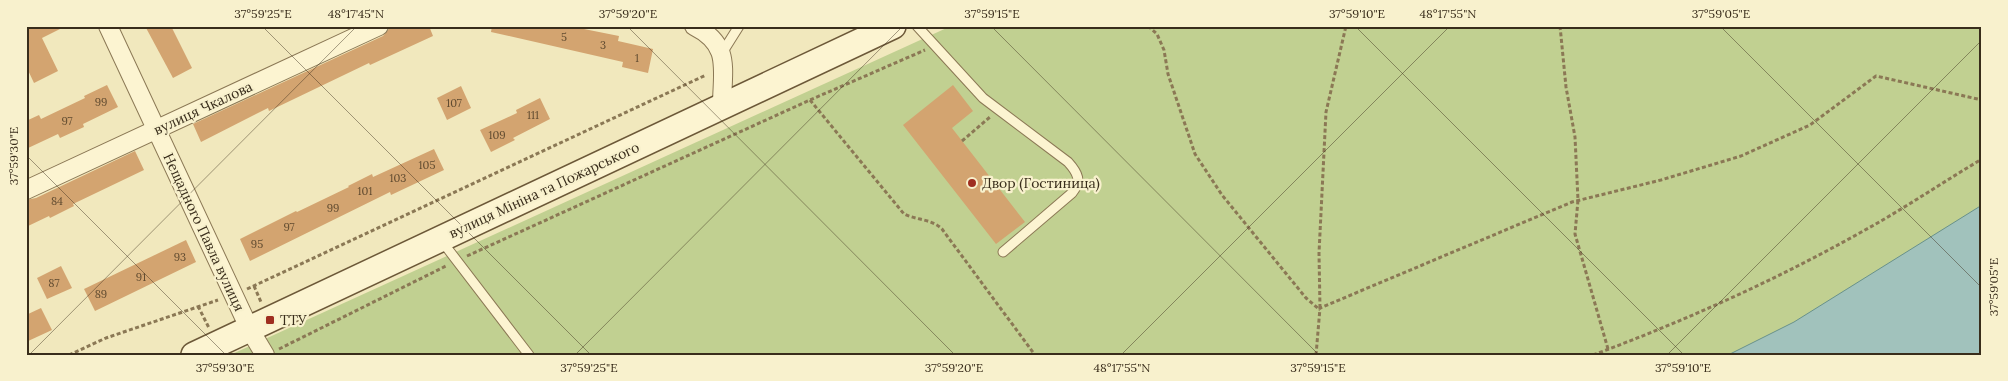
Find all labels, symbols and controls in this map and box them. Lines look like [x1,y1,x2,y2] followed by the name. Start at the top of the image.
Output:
[234,6,292,21] text: 37°59'25"E
[328,6,384,21] text: 48°17'45"N
[599,6,657,21] text: 37°59'20"E
[964,6,1020,21] text: 37°59'15"E
[1329,6,1385,21] text: 37°59'10"E
[1420,6,1476,21] text: 48°17'55"N
[1692,6,1750,21] text: 37°59'05"E
[561,30,567,44] house number: 5
[600,38,606,52] house number: 3
[635,51,639,65] house number: 1
[151,77,255,139] street label: вулиця Чкалова
[95,95,107,109] house number: 99
[446,96,462,110] house number: 107
[527,108,539,122] house number: 111
[61,114,73,128] house number: 97
[6,127,21,185] text: 37°59'30"E
[488,128,506,142] house number: 109
[446,138,642,242] street label: вулиця Мініна та Пожарського
[159,150,249,314] street label: Нещадного Павла вулиця
[419,158,435,172] house number: 105
[390,171,406,185] house number: 103
[982,174,1100,192] place label: Двор (Гостиница)
[966,177,978,189] marker: Двор (Гостиница)
[358,184,372,198] house number: 101
[51,194,63,208] house number: 84
[327,201,339,215] house number: 99
[283,220,295,234] house number: 97
[251,237,263,251] house number: 95
[174,250,186,264] house number: 93
[1986,258,2001,316] text: 37°59'05"E
[136,270,146,284] house number: 91
[48,276,60,290] house number: 87
[95,287,107,301] house number: 89
[280,311,307,329] place label: ТТУ
[264,314,276,326] marker: ТТУ
[196,360,254,375] text: 37°59'30"E
[560,360,618,375] text: 37°59'25"E
[925,360,983,375] text: 37°59'20"E
[1094,360,1150,375] text: 48°17'55"N
[1290,360,1346,375] text: 37°59'15"E
[1655,360,1711,375] text: 37°59'10"E

